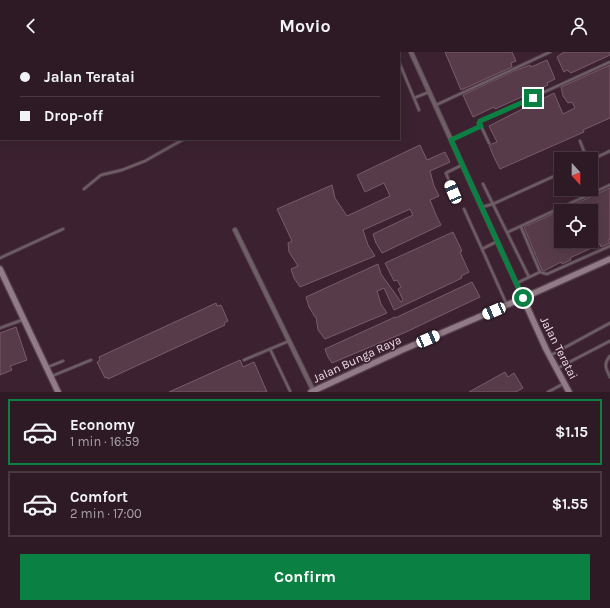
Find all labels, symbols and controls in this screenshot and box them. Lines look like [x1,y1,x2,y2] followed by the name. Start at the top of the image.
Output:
[20,15,42,37] icon: back
[279,15,331,37] text: Movio
[568,15,590,37] icon: person
[44,68,135,86] text: Jalan Teratai
[524,89,542,107] route end
[44,107,103,125] text: Drop-off
[554,152,598,196] north arrow
[554,152,598,248] map controls
[443,179,463,205] car
[554,204,598,248] button: locate
[514,289,532,307] route start
[481,301,507,321] car
[537,314,581,382] street label: Jalan Teratai
[415,329,441,349] car
[311,332,403,386] street label: Jalan Bunga Raya
[22,414,58,450] icon: car
[70,416,135,434] text: Economy
[555,423,588,441] text: $1.15
[70,434,139,449] text: 1 min · 16:59
[22,486,58,522] icon: car
[70,488,128,506] text: Comfort
[552,495,588,513] text: $1.55
[70,506,142,521] text: 2 min · 17:00
[20,554,590,600] button: Confirm

